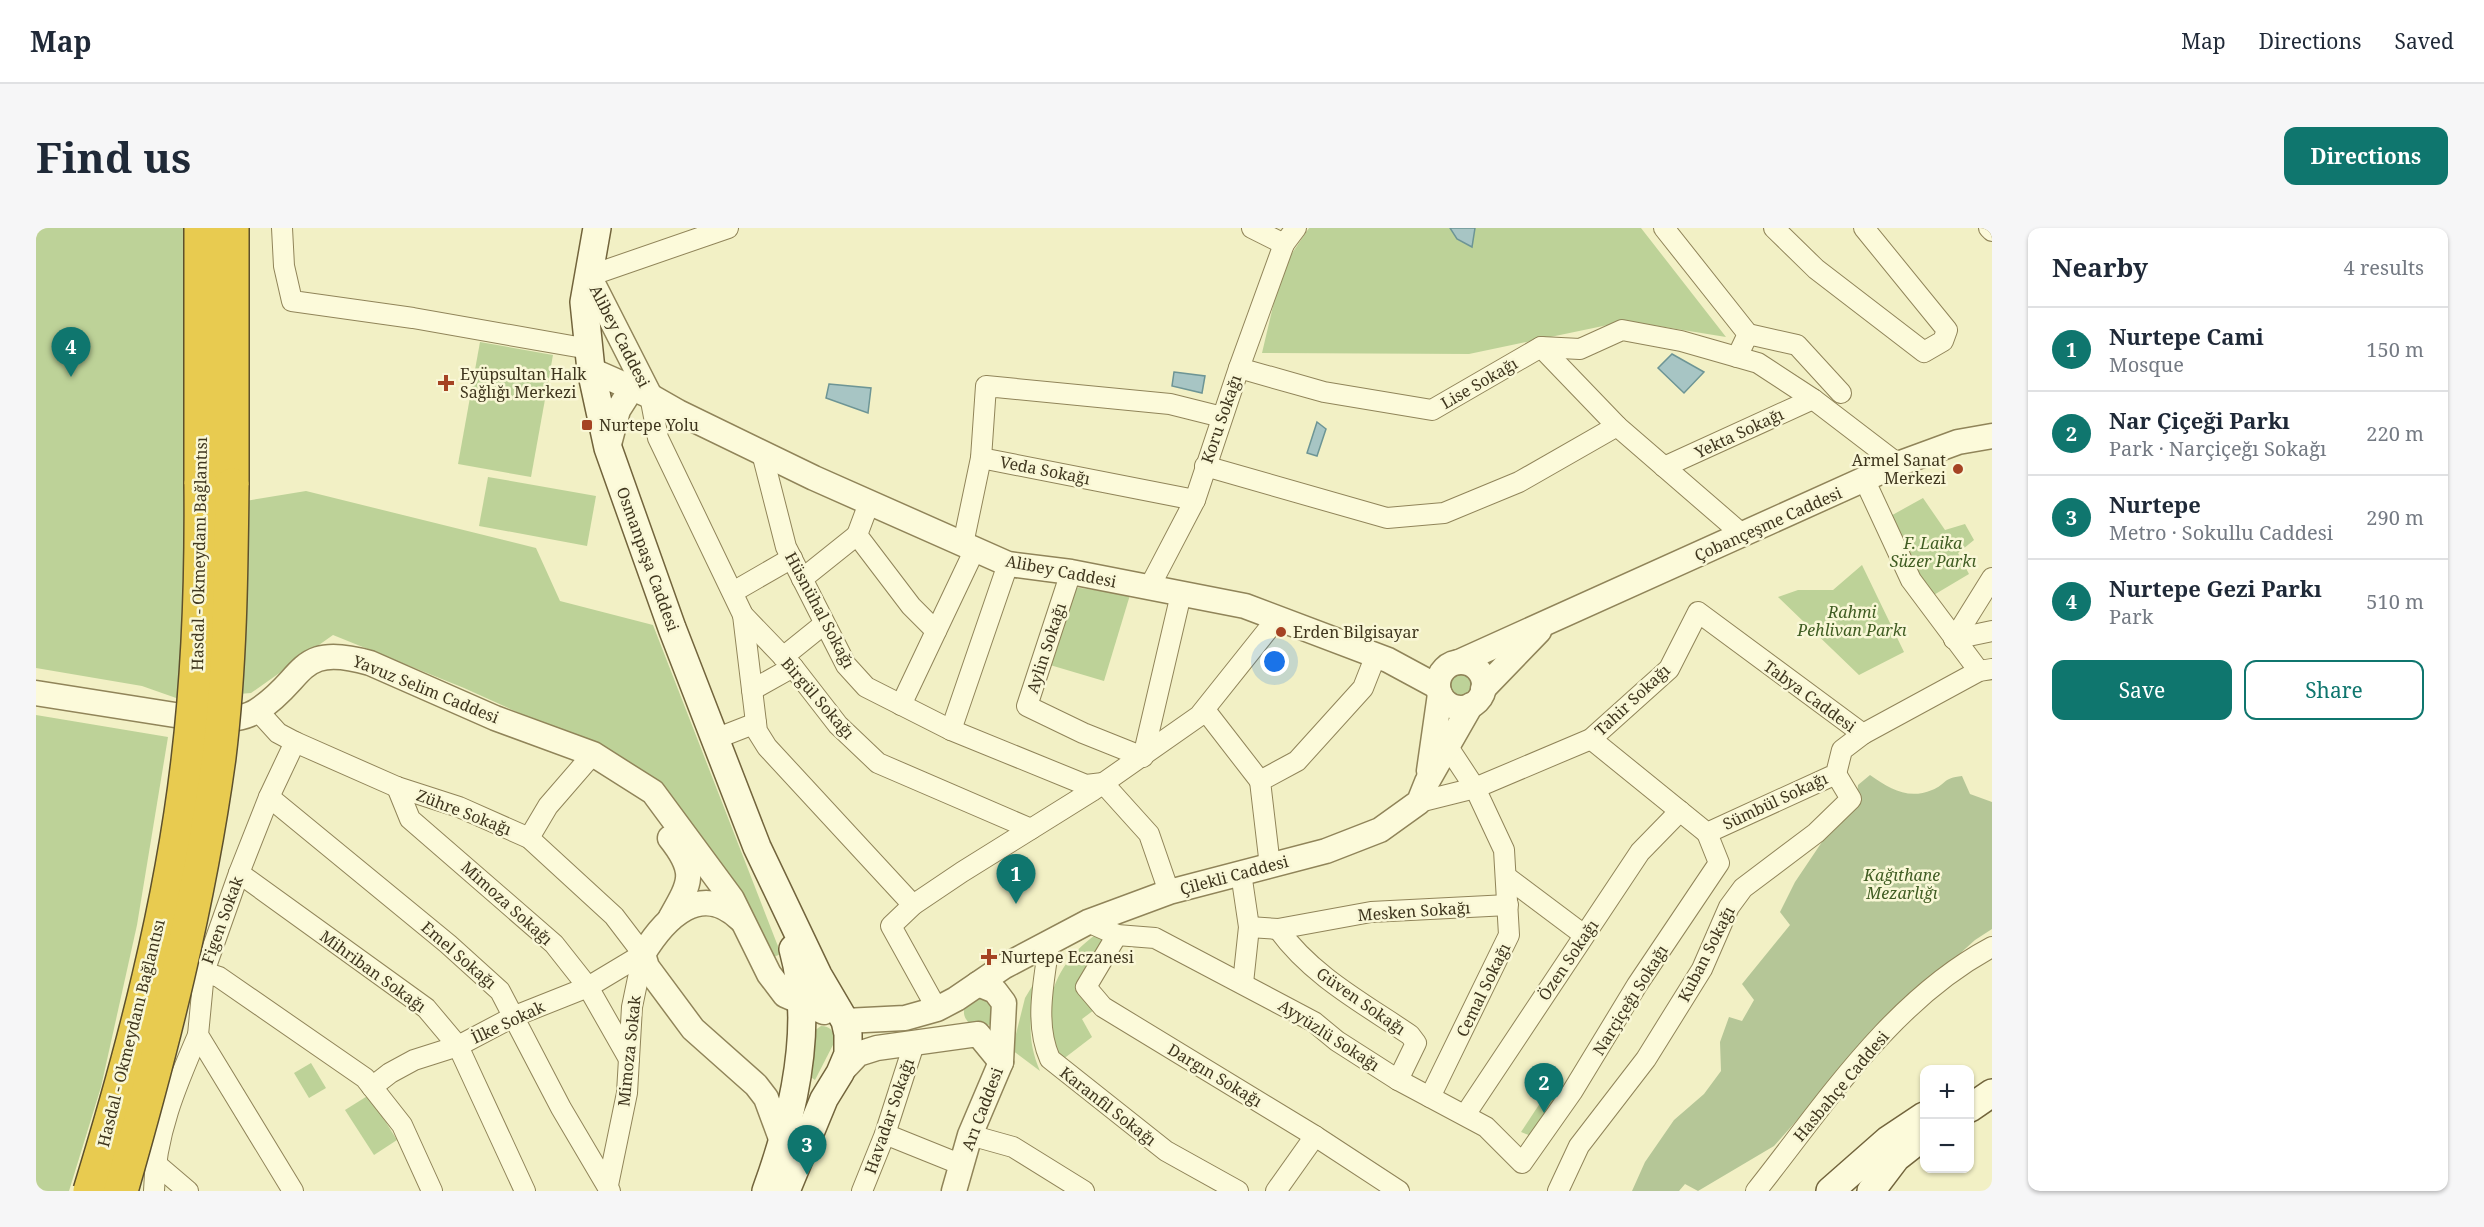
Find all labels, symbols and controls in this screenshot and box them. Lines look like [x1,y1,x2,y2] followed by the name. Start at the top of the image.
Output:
[30,22,92,60] text: Map
[2181,27,2226,55] text: Map
[2259,27,2361,55] text: Directions
[2394,27,2454,55] text: Saved
[2284,127,2448,185] button: Directions
[36,128,191,185] text: Find us
[2052,249,2148,285] text: Nearby
[2344,254,2424,281] text: 4 results
[585,281,655,391] street label: Alibey Caddesi
[2109,321,2264,351] text: Nurtepe Cami
[51,328,90,377] pin: 4
[2066,336,2077,363] text: 1
[2366,336,2424,363] text: 150 m
[2109,351,2184,378] text: Mosque
[1437,352,1521,414] street label: Lise Sokağı
[460,363,587,403] place label: Eyüpsultan Halk Sağlığı Merkezi
[1196,372,1246,466] street label: Koru Sokağı
[437,374,455,392] marker: Eyüpsultan Halk Sağlığı Merkezi
[1690,403,1787,464] street label: Yekta Sokağı
[2109,405,2290,435] text: Nar Çiçeği Parkı
[599,414,699,436] place label: Nurtepe Yolu
[580,418,594,432] marker: Nurtepe Yolu
[2066,420,2077,447] text: 2
[2366,420,2424,447] text: 220 m
[2109,435,2326,462] text: Park · Narçiçeğı Sokağı
[186,437,212,671] street label: Hasdal - Okmeydanı Bağlantısı
[1852,449,1946,489] place label: Armel Sanat Merkezi
[998,450,1092,490] street label: Veda Sokağı
[1951,462,1965,476] marker: Armel Sanat Merkezi
[1691,482,1845,566] street label: Çobançeşme Caddesi
[612,484,684,634] street label: Osmanpaşa Caddesi
[2109,489,2201,519] text: Nurtepe
[2066,504,2077,531] text: 3
[2366,504,2424,531] text: 290 m
[2109,519,2333,546] text: Metro · Sokullu Caddesi
[1890,532,1976,572] park label: F. Laika Süzer Parkı
[780,548,860,672] street label: Hüsnühal Sokağı
[1004,549,1118,593] street label: Alibey Caddesi
[2109,573,2322,603] text: Nurtepe Gezi Parkı
[2066,588,2077,615] text: 4
[2366,588,2424,615] text: 510 m
[1021,600,1071,696] street label: Aylin Sokağı
[1796,601,1907,641] park label: Rahmi Pehlivan Parkı
[2109,603,2153,630] text: Park
[1293,621,1420,643] place label: Erden Bilgisayar
[1274,625,1288,639] marker: Erden Bilgisayar
[1260,647,1289,676] your location
[349,649,502,728] street label: Yavuz Selim Caddesi
[777,653,859,743] street label: Birgül Sokağı
[1759,655,1861,737] street label: Tabya Caddesi
[1590,659,1674,741] street label: Tahir Sokağı
[2052,660,2232,720] button: Save
[2244,660,2424,720] button: Share
[1719,767,1831,835] street label: Sümbül Sokağı
[413,784,515,840] street label: Zühre Sokağı
[1177,850,1291,900] street label: Çilekli Caddesi
[996,854,1036,904] pin: 1
[457,856,557,950] street label: Mimoza Sokağı
[1863,864,1940,904] park label: Kağıthane Mezarlığı
[196,872,248,967] street label: Figen Sokak
[1357,896,1471,926] street label: Mesken Sokağı
[1673,902,1739,1006] street label: Kuban Sokağı
[1533,915,1603,1005] street label: Özen Sokağı
[417,916,501,994] street label: Emel Sokağı
[92,917,170,1149] street label: Hasdal - Okmeydanı Bağlantısı
[315,925,431,1017] street label: Mihriban Sokağı
[1451,939,1515,1041] street label: Cemal Sokağı
[1587,941,1673,1059] street label: Narçiçeğı Sokağı
[1001,946,1134,968] place label: Nurtepe Eczanesi
[982,950,996,964] marker: Nurtepe Eczanesi
[1312,962,1410,1040] street label: Güven Sokağı
[612,994,646,1108] street label: Mimoza Sokak
[1274,994,1384,1076] street label: Ayyüzlü Sokağı
[468,995,549,1049] street label: İlke Sokak
[1788,1026,1894,1146] street label: Hasbahçe Caddesi
[1164,1038,1266,1112] street label: Dargın Sokağı
[859,1055,919,1177] street label: Havadar Sokağı
[1055,1061,1161,1151] street label: Karanfil Sokağı
[956,1064,1008,1154] street label: Arı Caddesi
[1524,1064,1564,1113] pin: 2
[1920,1065,1974,1173] map controls
[1920,1065,1974,1119] button: +
[1920,1119,1974,1173] button: −
[788,1126,826,1175] pin: 3

